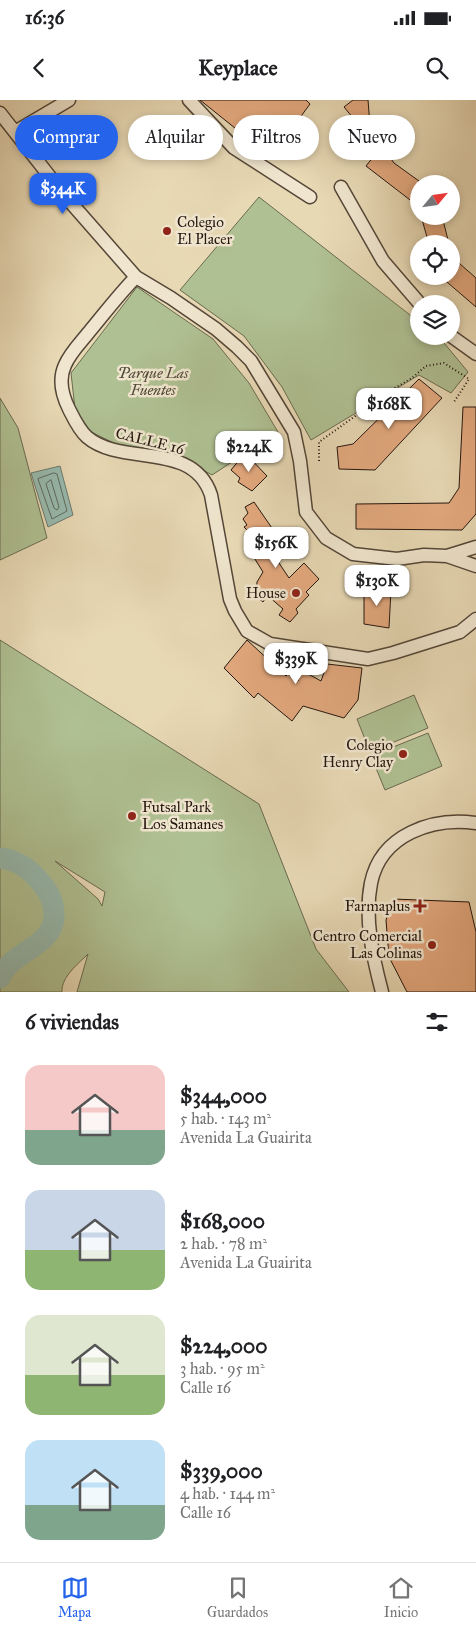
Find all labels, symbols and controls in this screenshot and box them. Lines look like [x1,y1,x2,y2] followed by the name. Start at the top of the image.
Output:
[25,6,64,29] text: 16:36
[25,54,53,82] icon: back
[198,54,278,81] text: Keyplace
[423,54,451,82] icon: search
[15,115,118,160] chip: Comprar
[128,115,223,160] chip: Alquilar
[233,115,319,160] chip: Filtros
[329,115,415,160] chip: Nuevo
[28,172,98,215] pin: $344K
[410,175,460,225] north arrow
[410,175,460,345] map controls
[40,179,86,198] text: $344K
[177,213,233,248] place label: Colegio El Placer
[161,225,173,237] marker: Colegio El Placer
[410,235,460,285] button: locate
[410,295,460,345] button: layers
[118,364,189,399] park label: Parque Las Fuentes
[354,388,424,430] pin: $168K
[367,394,411,413] text: $168K
[114,424,187,459] street label: CALLE 16
[214,430,284,473] pin: $224K
[226,437,272,456] text: $224K
[241,526,311,569] pin: $156K
[255,533,297,552] text: $156K
[342,564,412,607] pin: $130K
[356,571,398,590] text: $130K
[246,584,286,602] place label: House
[290,587,302,599] marker: House
[261,642,331,685] pin: $339K
[275,649,317,668] text: $339K
[322,736,394,771] place label: Colegio Henry Clay
[397,748,409,760] marker: Colegio Henry Clay
[142,798,223,833] place label: Futsal Park Los Samanes
[126,810,138,822] marker: Futsal Park Los Samanes
[345,897,410,915] place label: Farmaplus
[414,900,426,912] marker: Farmaplus
[313,927,423,962] place label: Centro Comercial Las Colinas
[426,939,438,951] marker: Centro Comercial Las Colinas
[423,1008,451,1036] icon: filters
[25,1009,119,1035] text: 6 viviendas
[180,1083,267,1109] text: $344,000
[65,1085,125,1145] icon: home
[180,1109,271,1128] text: 5 hab. · 143 m²
[180,1128,312,1147] text: Avenida La Guairita
[180,1208,265,1234] text: $168,000
[65,1210,125,1270] icon: home
[180,1234,267,1253] text: 2 hab. · 78 m²
[180,1253,312,1272] text: Avenida La Guairita
[180,1333,268,1359] text: $224,000
[65,1335,125,1395] icon: home
[180,1359,265,1378] text: 3 hab. · 95 m²
[180,1378,231,1397] text: Calle 16
[180,1458,263,1484] text: $339,000
[65,1460,125,1520] icon: home
[180,1484,275,1503] text: 4 hab. · 144 m²
[180,1503,231,1522] text: Calle 16
[58,1574,91,1621] tab: Mapa
[207,1574,268,1621] tab: Guardados
[384,1574,418,1621] tab: Inicio

